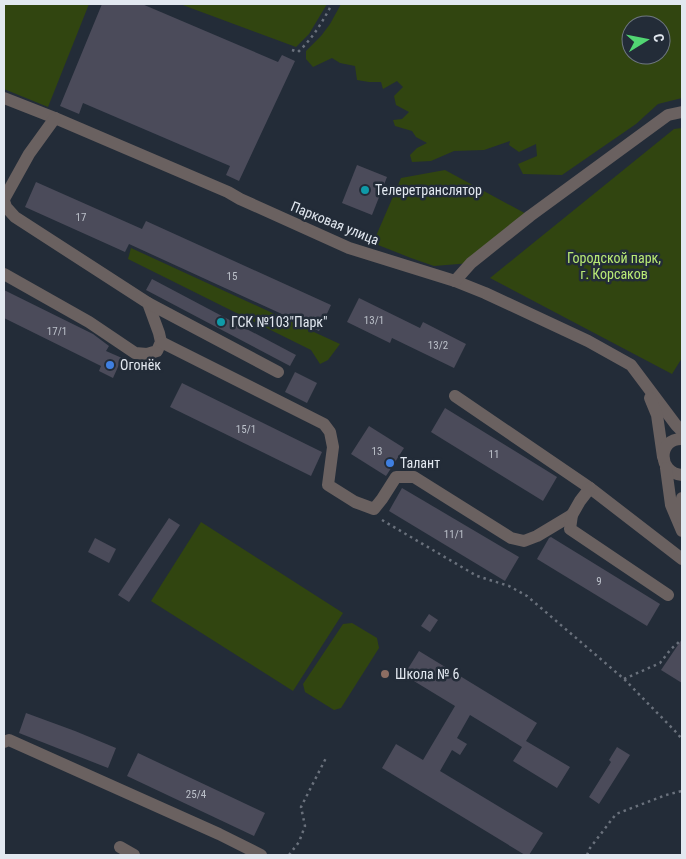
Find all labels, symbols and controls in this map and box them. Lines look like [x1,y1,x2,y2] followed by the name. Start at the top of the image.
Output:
[621,15,671,65] north arrow
[650,32,667,43] text: С
[375,182,482,198] place label: Телеретранслятор
[359,184,371,196] marker: Телеретранслятор
[289,198,381,248] street label: Парковая улица
[76,211,86,224] house number: 17
[567,250,661,282] park label: Городской парк, г. Корсаков
[227,270,237,283] house number: 15
[231,314,328,330] place label: ГСК №103"Парк"
[364,314,384,327] house number: 13/1
[215,316,227,328] marker: ГСК №103"Парк"
[47,325,67,338] house number: 17/1
[428,339,448,352] house number: 13/2
[120,357,161,373] place label: Огонёк
[104,359,116,371] marker: Огонёк
[236,423,256,436] house number: 15/1
[372,445,382,458] house number: 13
[489,448,499,461] house number: 11
[400,455,440,471] place label: Талант
[384,457,396,469] marker: Талант
[444,528,464,541] house number: 11/1
[596,575,602,588] house number: 9
[395,666,460,682] place label: Школа № 6
[379,668,391,680] marker: Школа № 6
[186,788,207,801] house number: 25/4

